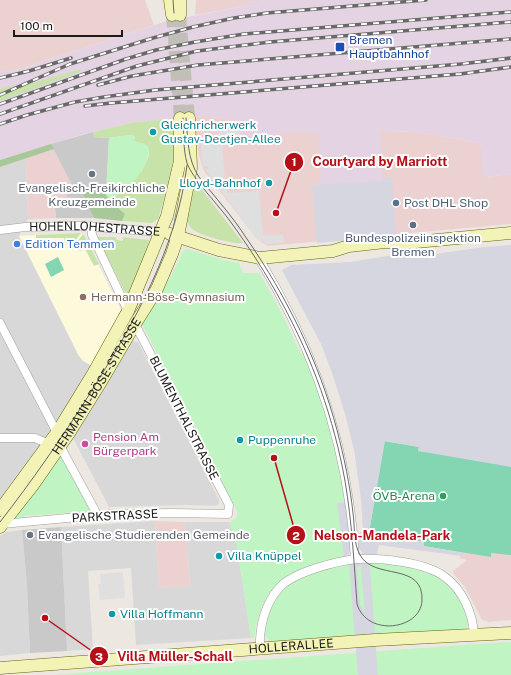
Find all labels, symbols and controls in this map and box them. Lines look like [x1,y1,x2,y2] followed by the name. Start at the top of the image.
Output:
[14,12,122,38] scale bar
[20,19,53,33] text: 100 m
[349,33,429,61] place label: Bremen Hauptbahnhof
[334,41,346,53] marker: Bremen Hauptbahnhof
[161,118,281,146] place label: Gleichricherwerk Gustav-Deetjen-Allee
[148,127,158,137] marker: Gleichricherwerk Gustav-Deetjen-Allee
[284,149,455,174] callout: Courtyard by Marriott
[313,154,447,169] text: Courtyard by Marriott
[291,155,297,169] text: 1
[87,169,97,179] marker: Evangelisch-Freikirchliche Kreuzgemeinde
[179,176,261,190] place label: Lloyd-Bahnhof
[264,178,274,188] marker: Lloyd-Bahnhof
[18,181,166,209] place label: Evangelisch-Freikirchliche Kreuzgemeinde
[404,196,488,210] place label: Post DHL Shop
[391,198,401,208] marker: Post DHL Shop
[29,219,161,239] street label: HOHENLOHESTRASSE
[408,220,418,230] marker: Bundespolizeiinspektion Bremen
[345,231,481,259] place label: Bundespolizeiinspektion Bremen
[25,237,114,251] place label: Edition Temmen
[12,239,22,249] marker: Edition Temmen
[91,290,245,304] place label: Hermann-Böse-Gymnasium
[78,292,88,302] marker: Hermann-Böse-Gymnasium
[49,315,144,457] street label: HERMANN-BÖSE-STRASSE
[147,354,221,482] street label: BLUMENTHALSTRASSE
[93,430,159,458] place label: Pension Am Bürgerpark
[248,433,316,447] place label: Puppenruhe
[235,435,245,445] marker: Puppenruhe
[80,439,90,449] marker: Pension Am Bürgerpark
[373,489,435,503] place label: ÖVB-Arena
[438,491,448,501] marker: ÖVB-Arena
[71,507,159,525] street label: PARKSTRASSE
[286,523,458,548] callout: Nelson-Mandela-Park
[38,528,250,542] place label: Evangelische Studierenden Gemeinde
[314,528,451,543] text: Nelson-Mandela-Park
[292,529,300,543] text: 2
[25,530,35,540] marker: Evangelische Studierenden Gemeinde
[227,549,302,563] place label: Villa Knüppel
[214,551,224,561] marker: Villa Knüppel
[120,607,203,621] place label: Villa Hoffmann
[107,609,117,619] marker: Villa Hoffmann
[248,636,334,656] street label: HOLLERALLEE
[89,644,241,669] callout: Villa Müller-Schall
[117,649,233,664] text: Villa Müller-Schall
[95,650,103,664] text: 3

